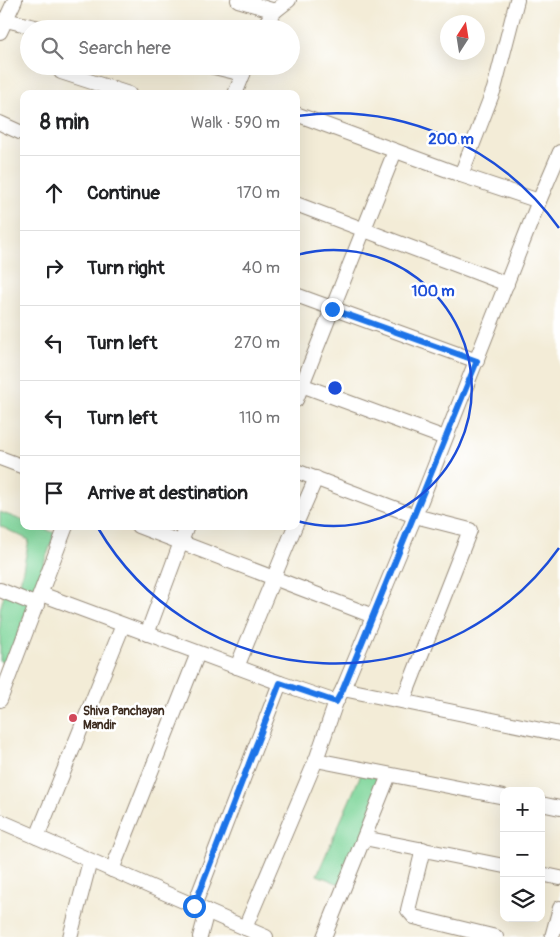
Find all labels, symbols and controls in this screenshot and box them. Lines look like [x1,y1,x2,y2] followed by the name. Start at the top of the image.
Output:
[440,15,485,60] north arrow
[20,20,300,75] search box
[38,34,66,62] icon: search
[78,36,171,60] text: Search here
[40,109,89,136] text: 8 min
[191,113,280,133] text: Walk · 590 m
[428,130,474,149] text: 200 m
[40,179,68,207] icon: ahead
[87,181,160,205] text: Continue
[237,183,280,203] text: 170 m
[40,254,68,282] icon: right
[87,256,165,280] text: Turn right
[242,258,280,278] text: 40 m
[412,282,454,301] text: 100 m
[321,298,344,321] route end
[40,329,68,357] icon: left
[87,331,157,355] text: Turn left
[234,333,280,353] text: 270 m
[326,379,344,397] centre of rings
[40,404,68,432] icon: left
[87,406,157,430] text: Turn left
[239,408,280,428] text: 110 m
[40,479,68,507] icon: arrive
[87,481,248,505] text: Arrive at destination
[83,704,165,733] place label: Shiva Panchayan Mandir
[67,712,79,724] marker: Shiva Panchayan Mandir
[500,787,545,922] map controls
[500,787,545,832] button: +
[500,832,545,877] button: −
[500,877,545,922] button: layers
[183,895,206,918] route start

